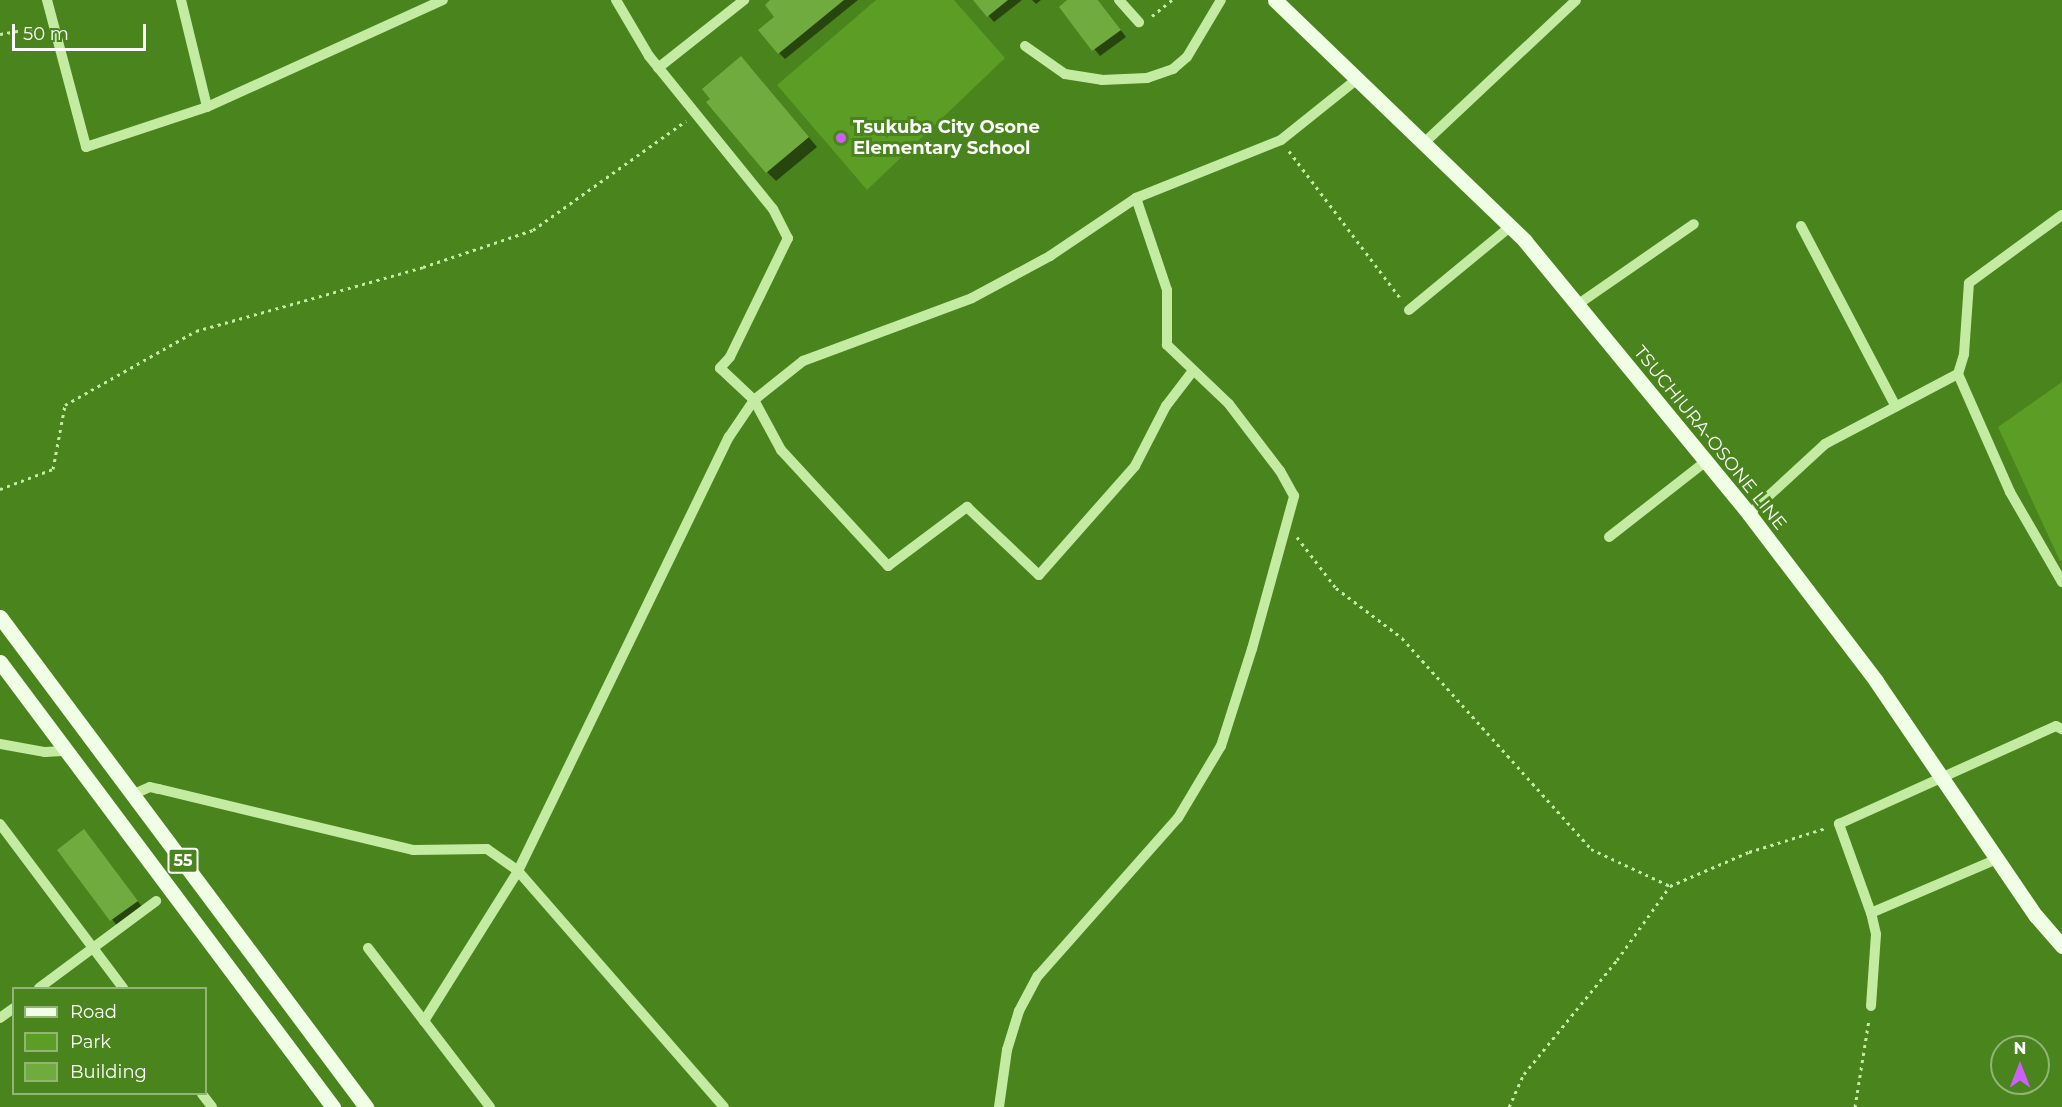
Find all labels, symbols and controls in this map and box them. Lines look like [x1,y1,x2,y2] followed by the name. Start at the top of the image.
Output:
[15,12,148,50] scale bar
[23,23,69,45] text: 50 m
[853,117,1040,160] place label: Tsukuba City Osone Elementary School
[834,131,848,145] marker: Tsukuba City Osone Elementary School
[1629,342,1791,534] street label: TSUCHIURA-OSONE LINE
[166,848,200,874] road number: 55
[12,987,207,1095] legend
[70,1001,117,1023] text: Road
[70,1031,111,1053] text: Park
[1990,1035,2050,1095] north arrow
[2014,1039,2026,1058] text: N
[70,1061,147,1083] text: Building

